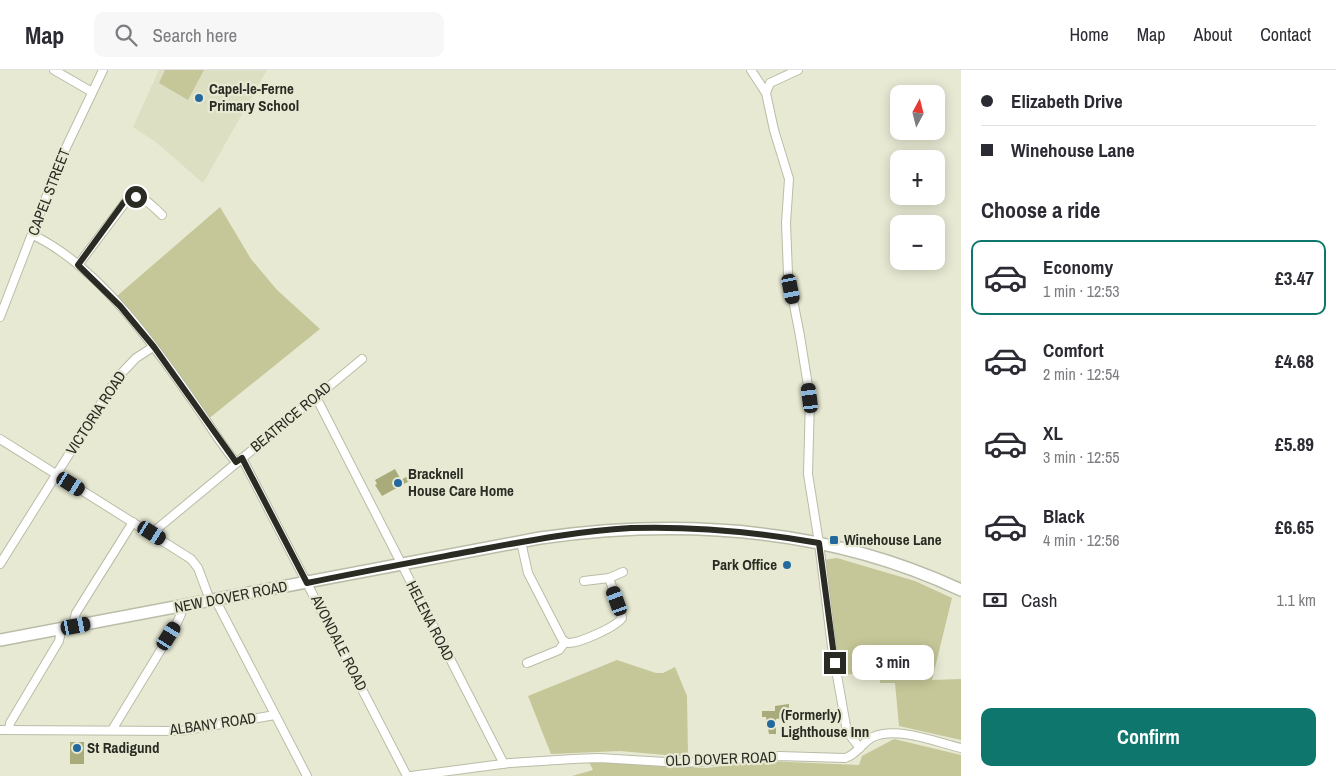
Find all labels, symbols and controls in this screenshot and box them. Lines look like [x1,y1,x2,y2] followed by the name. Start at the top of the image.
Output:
[94,12,444,57] search box
[25,19,64,51] text: Map
[112,21,140,49] icon: search
[152,22,237,48] text: Search here
[1069,22,1109,47] text: Home
[1137,22,1166,47] text: Map
[1194,22,1232,47] text: About
[1260,22,1311,47] text: Contact
[209,78,299,116] place label: Capel-le-Ferne Primary School
[890,85,945,140] north arrow
[890,85,945,270] map controls
[1011,88,1123,114] text: Elizabeth Drive
[193,92,205,104] marker: Capel-le-Ferne Primary School
[1011,137,1135,163] text: Winehouse Lane
[22,145,75,238] street label: CAPEL STREET
[890,150,945,205] button: +
[125,186,147,208] route start
[981,195,1100,225] text: Choose a ride
[890,215,945,270] button: −
[1043,254,1113,280] text: Economy
[983,255,1028,300] icon: car
[1275,265,1314,291] text: £3.47
[780,273,801,305] car
[1043,280,1120,302] text: 1 min · 12:53
[1043,337,1104,363] text: Comfort
[983,338,1028,383] icon: car
[1275,348,1314,374] text: £4.68
[1043,363,1120,385] text: 2 min · 12:54
[61,367,131,459] street label: VICTORIA ROAD
[246,376,336,457] street label: BEATRICE ROAD
[800,382,819,414] car
[1043,420,1063,446] text: XL
[983,421,1028,466] icon: car
[1275,431,1314,457] text: £5.89
[1043,446,1120,468] text: 3 min · 12:55
[408,463,514,501] place label: Bracknell House Care Home
[54,470,87,498] car
[392,477,404,489] marker: Bracknell House Care Home
[1043,503,1085,529] text: Black
[983,504,1028,549] icon: car
[1275,514,1314,540] text: £6.65
[135,519,168,547] car
[844,529,942,550] place label: Winehouse Lane
[1043,529,1120,551] text: 4 min · 12:56
[828,534,840,546] marker: Winehouse Lane
[712,554,777,575] place label: Park Office
[781,559,793,571] marker: Park Office
[173,575,289,618] street label: NEW DOVER ROAD
[401,577,460,665] street label: HELENA ROAD
[604,584,629,618] car
[981,586,1009,614] icon: cash
[1021,587,1057,613] text: Cash
[1277,589,1316,611] text: 1.1 km
[306,590,373,694] street label: AVONDALE ROAD
[59,616,92,636] car
[154,619,183,653] car
[852,646,935,680] callout: 3 min
[876,651,910,673] text: 3 min
[824,652,846,674] route end
[781,704,869,742] place label: (Formerly) Lighthouse Inn
[167,707,258,740] street label: ALBANY ROAD
[981,708,1316,766] button: Confirm
[765,718,777,730] marker: (Formerly) Lighthouse Inn
[87,737,159,758] place label: St Radigund
[71,742,83,754] marker: St Radigund
[665,746,777,771] street label: OLD DOVER ROAD

